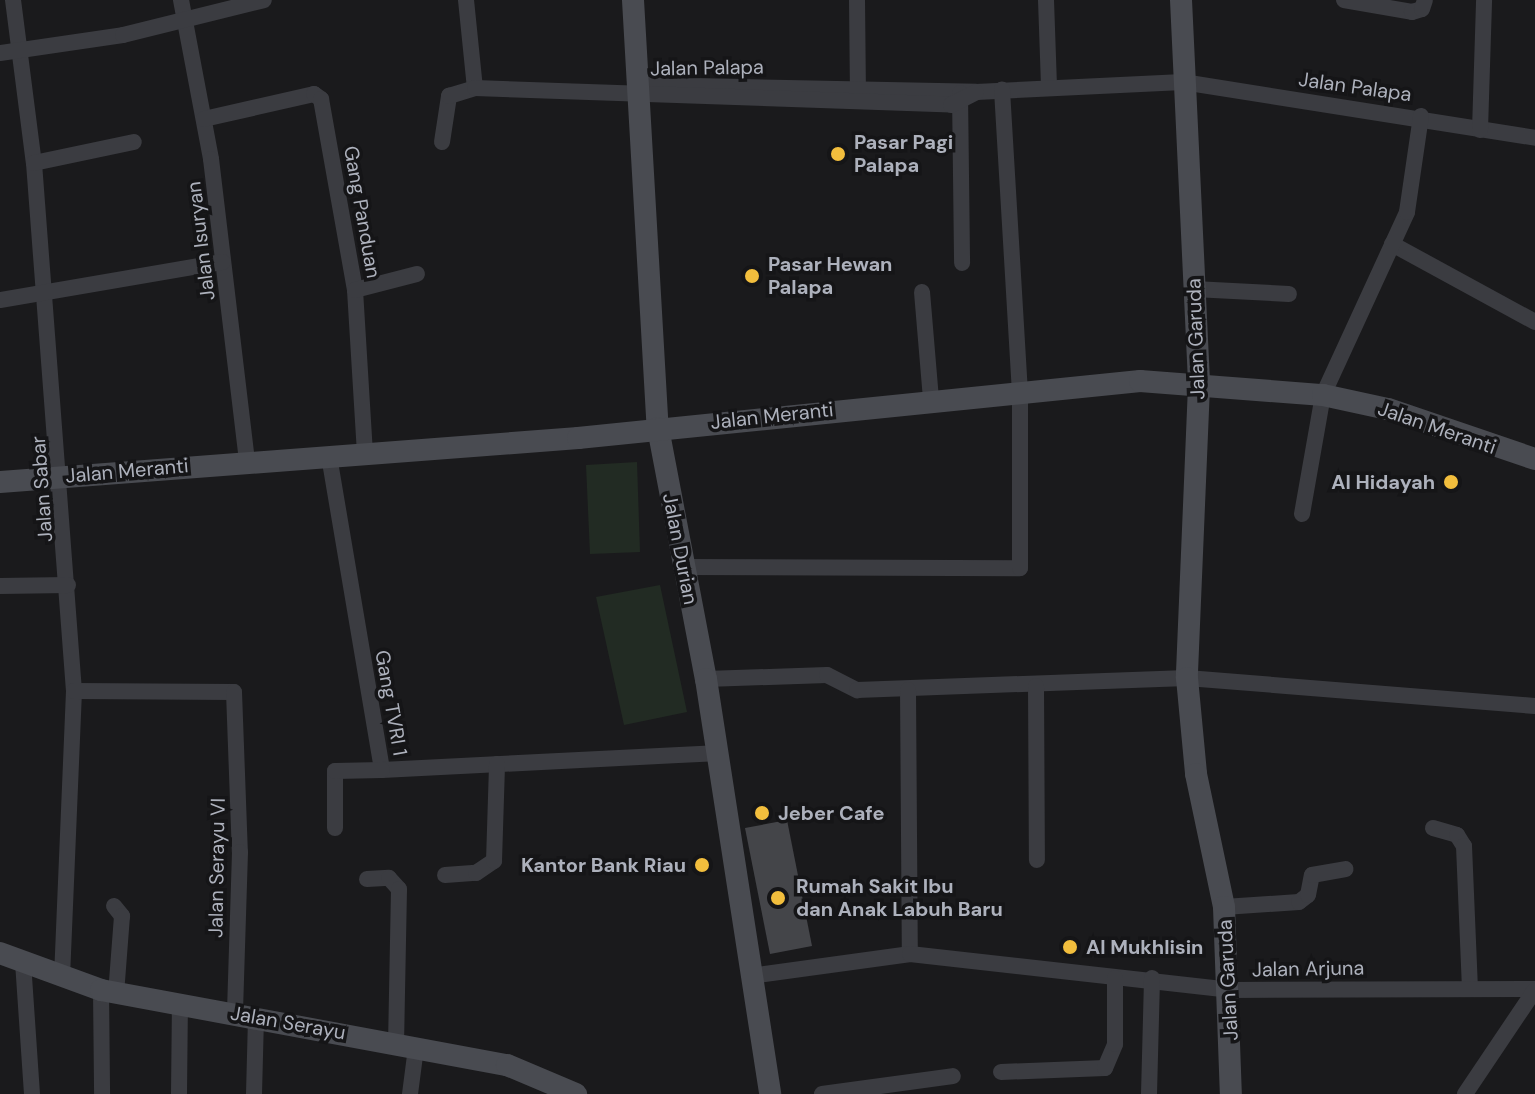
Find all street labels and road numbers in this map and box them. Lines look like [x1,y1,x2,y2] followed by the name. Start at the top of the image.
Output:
[650,55,764,81] street label: Jalan Palapa
[1297,67,1413,107] street label: Jalan Palapa
[339,144,385,280] street label: Gang Panduan
[182,180,220,302] street label: Jalan Isuryan
[1182,278,1210,400] street label: Jalan Garuda
[1375,397,1499,459] street label: Jalan Meranti
[709,398,835,434] street label: Jalan Meranti
[26,435,58,543] street label: Jalan Sabar
[64,454,190,488] street label: Jalan Meranti
[657,491,703,607] street label: Jalan Durian
[370,648,412,758] street label: Gang TVRI 1
[204,798,230,938] street label: Jalan Serayu VI
[1213,919,1243,1041] street label: Jalan Garuda
[1252,956,1364,982] street label: Jalan Arjuna
[229,1001,347,1045] street label: Jalan Serayu

